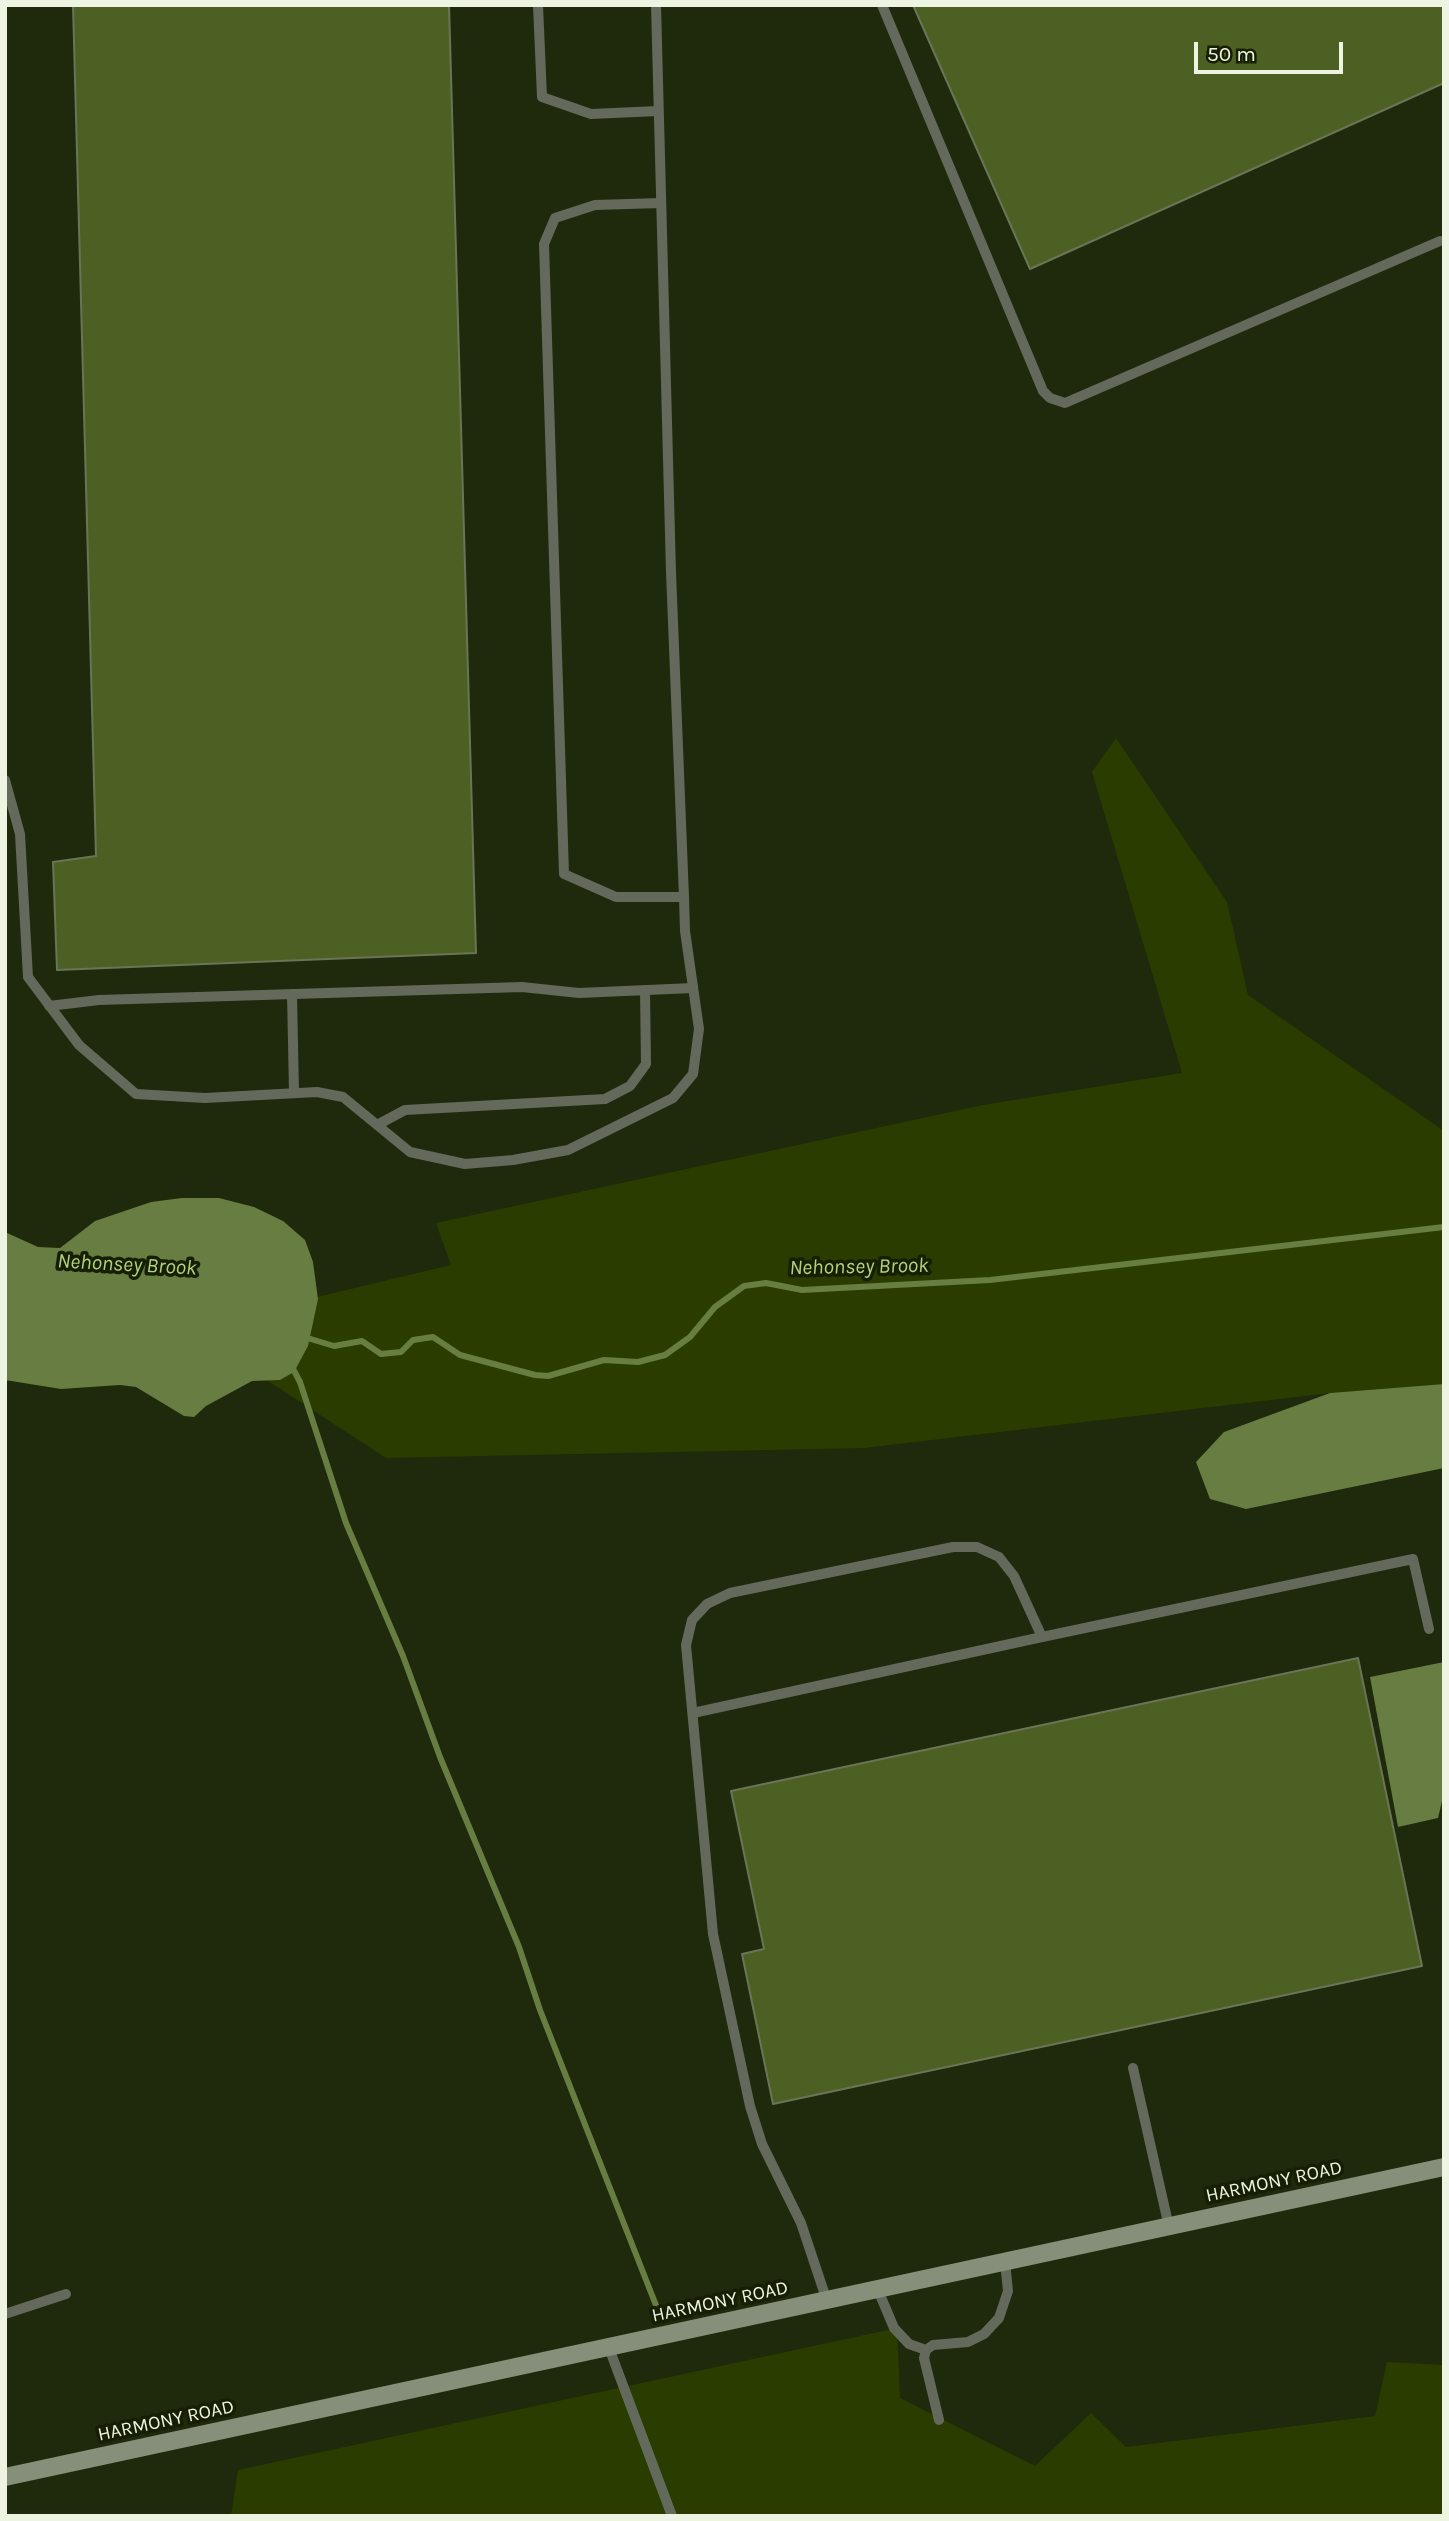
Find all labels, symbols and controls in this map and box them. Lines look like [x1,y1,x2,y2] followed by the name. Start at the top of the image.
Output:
[1197,28,1346,72] scale bar
[1207,42,1256,66] text: 50 m
[57,1249,197,1281] water label: Nehonsey Brook
[789,1253,929,1281] water label: Nehonsey Brook
[1204,2156,1344,2208] street label: HARMONY ROAD
[650,2276,790,2328] street label: HARMONY ROAD
[96,2395,236,2447] street label: HARMONY ROAD

